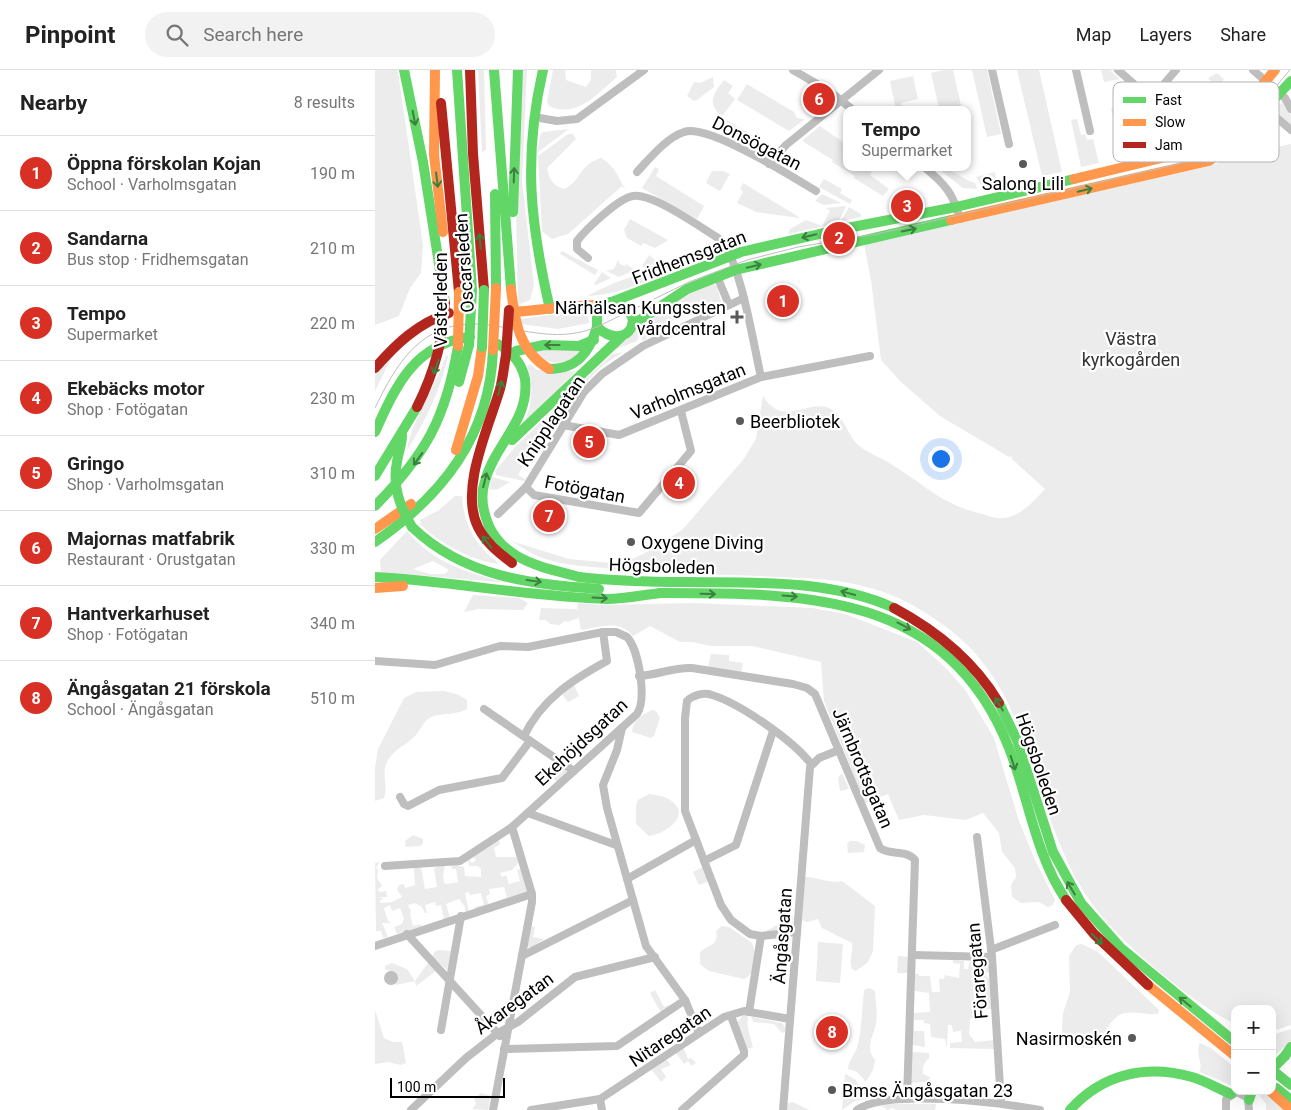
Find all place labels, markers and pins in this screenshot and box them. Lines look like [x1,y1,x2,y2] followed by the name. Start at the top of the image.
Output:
[803,80,835,118] pin: 6
[1017,158,1029,170] marker: Salong Lili
[982,173,1064,194] place label: Salong Lili
[891,187,923,225] pin: 3
[823,219,855,257] pin: 2
[767,282,799,320] pin: 1
[555,297,726,339] place label: Närhälsan Kungssten vårdcentral
[730,310,744,324] marker: Närhälsan Kungssten vårdcentral
[750,411,841,432] place label: Beerbliotek
[734,415,746,427] marker: Beerbliotek
[573,423,605,461] pin: 5
[663,464,695,502] pin: 4
[533,497,565,535] pin: 7
[641,532,764,553] place label: Oxygene Diving
[625,536,637,548] marker: Oxygene Diving
[816,1013,848,1051] pin: 8
[1016,1028,1122,1049] place label: Nasirmoskén
[1126,1032,1138,1044] marker: Nasirmoskén
[842,1080,1013,1101] place label: Bmss Ängåsgatan 23
[826,1084,838,1096] marker: Bmss Ängåsgatan 23

